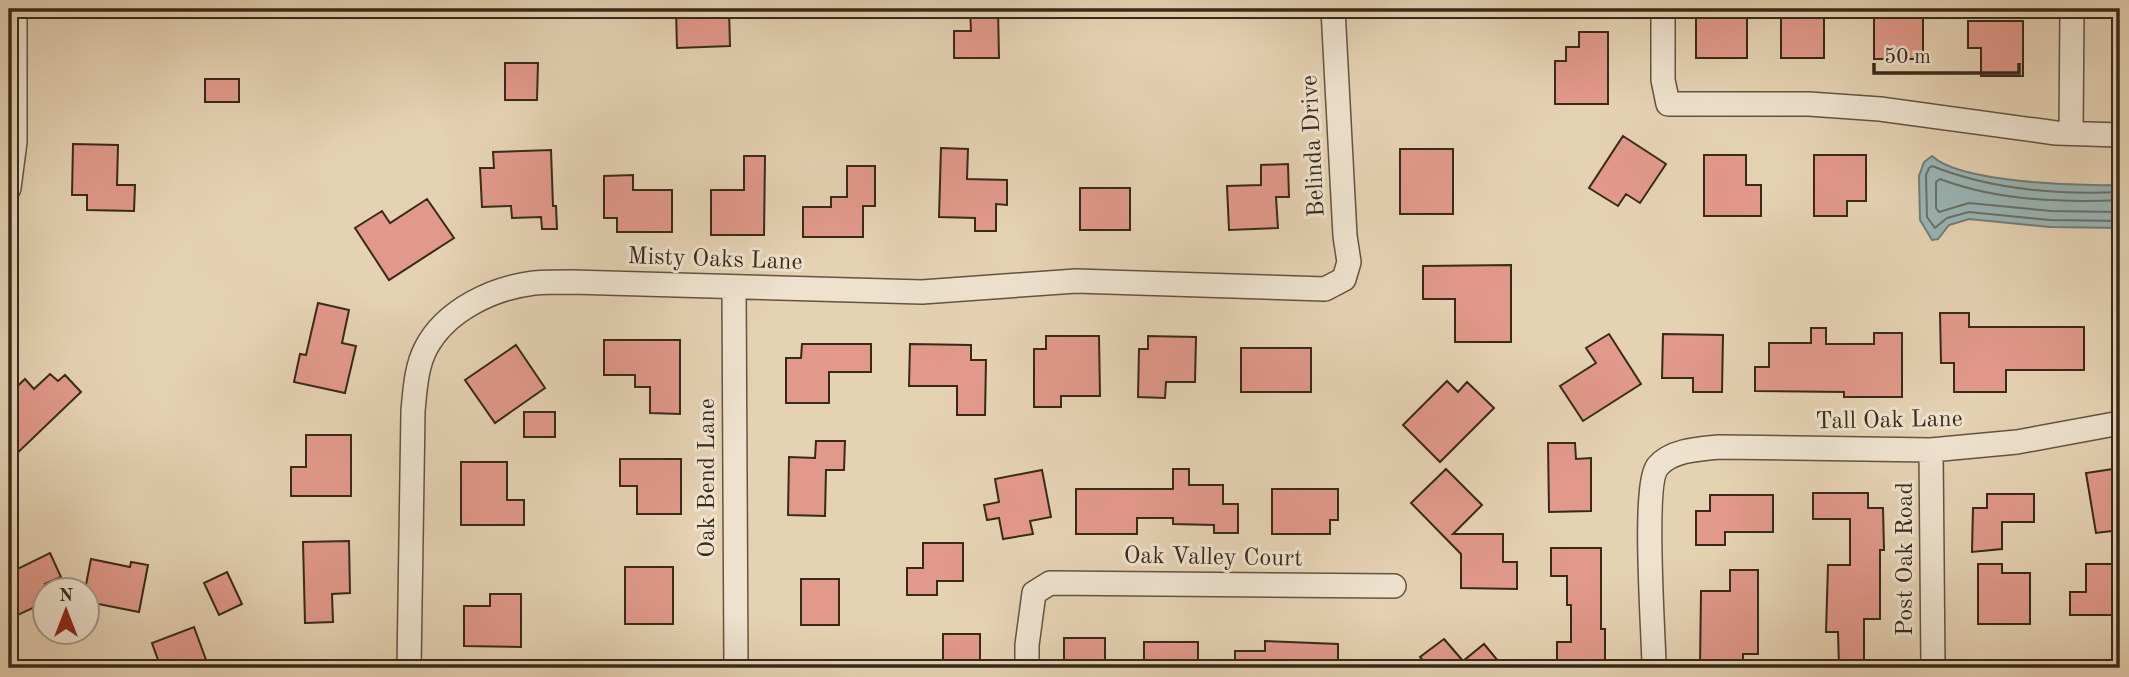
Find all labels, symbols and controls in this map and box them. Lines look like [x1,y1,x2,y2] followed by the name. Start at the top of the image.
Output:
[1874,32,2019,76] scale bar
[1884,47,1931,68] text: 50 m
[1298,74,1330,218] street label: Belinda Drive
[627,245,803,275] street label: Misty Oaks Lane
[696,398,720,558] street label: Oak Bend Lane
[1815,408,1963,434] street label: Tall Oak Lane
[1894,482,1918,636] street label: Post Oak Road
[1123,544,1303,572] street label: Oak Valley Court
[32,576,102,646] north arrow
[59,587,74,606] text: N

